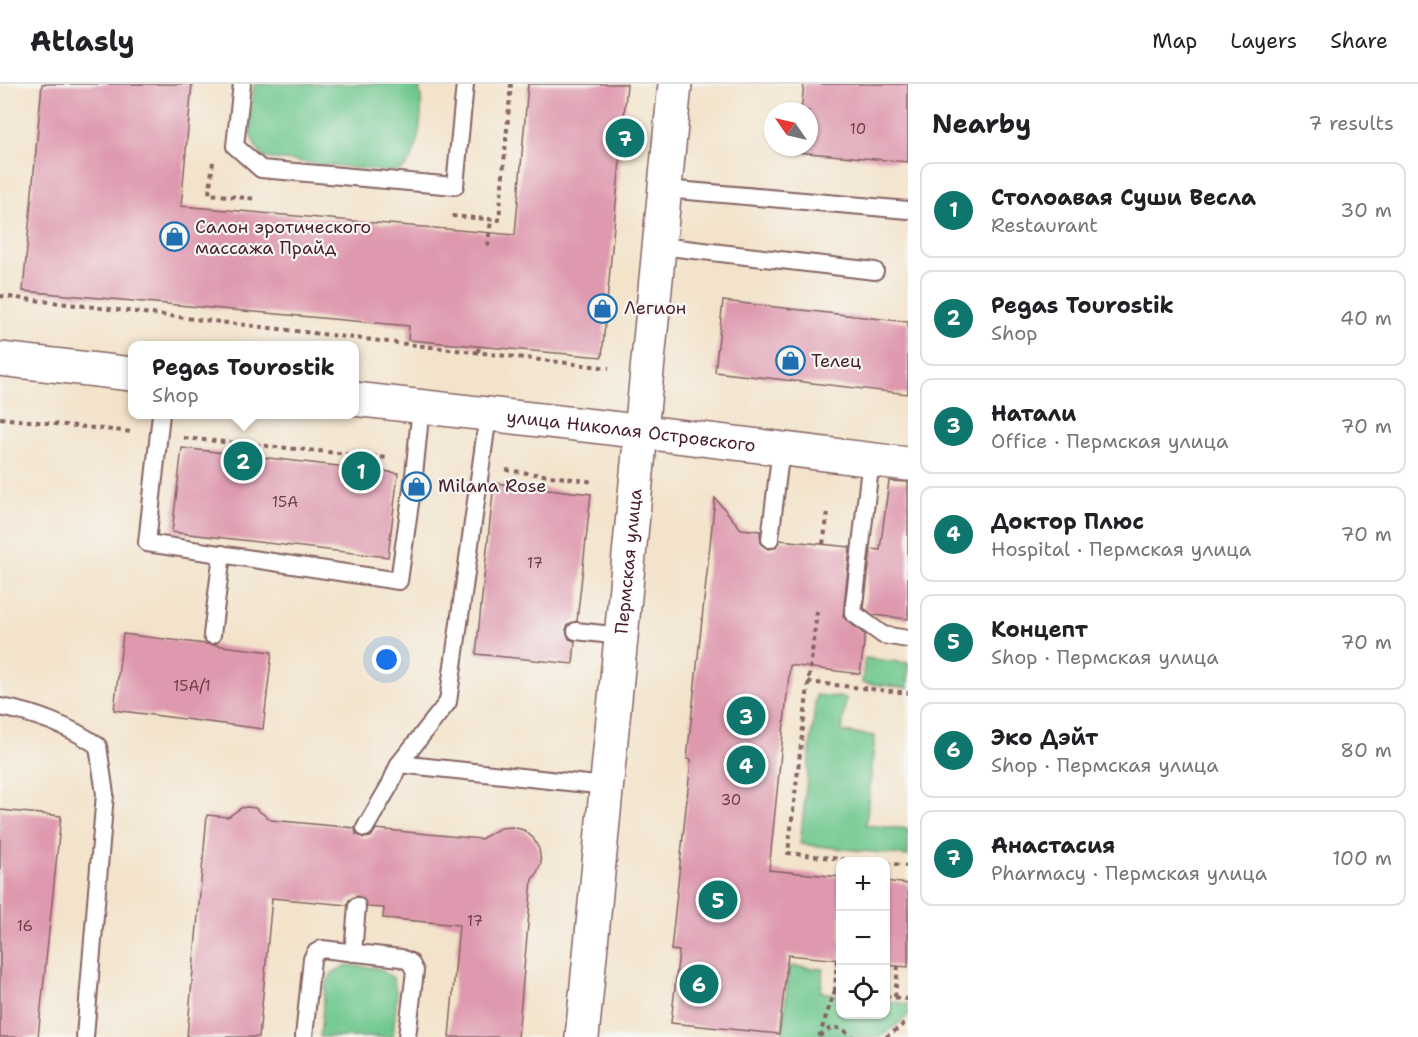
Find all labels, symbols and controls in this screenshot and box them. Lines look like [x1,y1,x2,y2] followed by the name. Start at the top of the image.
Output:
[30,22,135,60] text: Atlasly
[1152,27,1197,55] text: Map
[1230,27,1297,55] text: Layers
[1330,27,1388,55] text: Share
[764,102,818,156] north arrow
[932,106,1031,141] text: Nearby
[1308,110,1394,136] text: 7 results
[606,116,644,160] pin: 7
[850,119,866,139] house number: 10
[991,183,1256,212] text: Столоавая Суши Весла
[949,197,958,223] text: 1
[1340,197,1392,223] text: 30 m
[991,212,1098,238] text: Restaurant
[195,215,371,260] place label: Салон эротического массажа Прайд
[158,221,190,253] shop icon: Салон эротического массажа Прайд
[991,291,1174,320] text: Pegas Tourostik
[587,292,619,324] shop icon: Легион
[624,296,686,320] place label: Легион
[947,305,961,331] text: 2
[1340,305,1392,331] text: 40 m
[991,320,1038,346] text: Shop
[128,341,359,419] popup
[774,345,806,377] shop icon: Телец
[811,349,861,373] place label: Телец
[152,353,335,382] text: Pegas Tourostik
[152,382,199,408] text: Shop
[991,399,1076,428] text: Натали
[505,404,757,457] street label: улица Николая Островского
[947,413,961,439] text: 3
[1340,413,1392,439] text: 70 m
[991,428,1228,454] text: Office · Пермская улица
[224,438,262,484] pin: 2
[342,448,380,494] pin: 1
[401,470,433,502] shop icon: Milana Rose
[438,474,547,498] place label: Milana Rose
[609,488,647,635] street label: Пермская улица
[272,492,298,512] house number: 15А
[991,507,1144,536] text: Доктор Плюс
[947,521,961,547] text: 4
[1340,521,1392,547] text: 70 m
[991,536,1251,562] text: Hospital · Пермская улица
[527,553,543,573] house number: 17
[991,615,1088,644] text: Концепт
[947,629,960,655] text: 5
[1340,629,1392,655] text: 70 m
[991,644,1219,670] text: Shop · Пермская улица
[372,645,401,674] your location
[173,676,211,696] house number: 15А/1
[726,694,766,738] pin: 3
[991,723,1098,752] text: Эко Дэйт
[947,737,961,763] text: 6
[1340,737,1392,763] text: 80 m
[726,742,766,788] pin: 4
[991,752,1219,778] text: Shop · Пермская улица
[721,790,741,810] house number: 30
[991,831,1115,860] text: Анастасия
[947,845,961,871] text: 7
[1332,845,1392,871] text: 100 m
[836,857,890,1019] map controls
[836,857,890,911] button: +
[991,860,1267,886] text: Pharmacy · Пермская улица
[698,878,738,922] pin: 5
[467,911,483,931] house number: 17
[836,911,890,965] button: −
[17,916,33,936] house number: 16
[680,962,718,1006] pin: 6
[836,965,890,1019] button: locate

